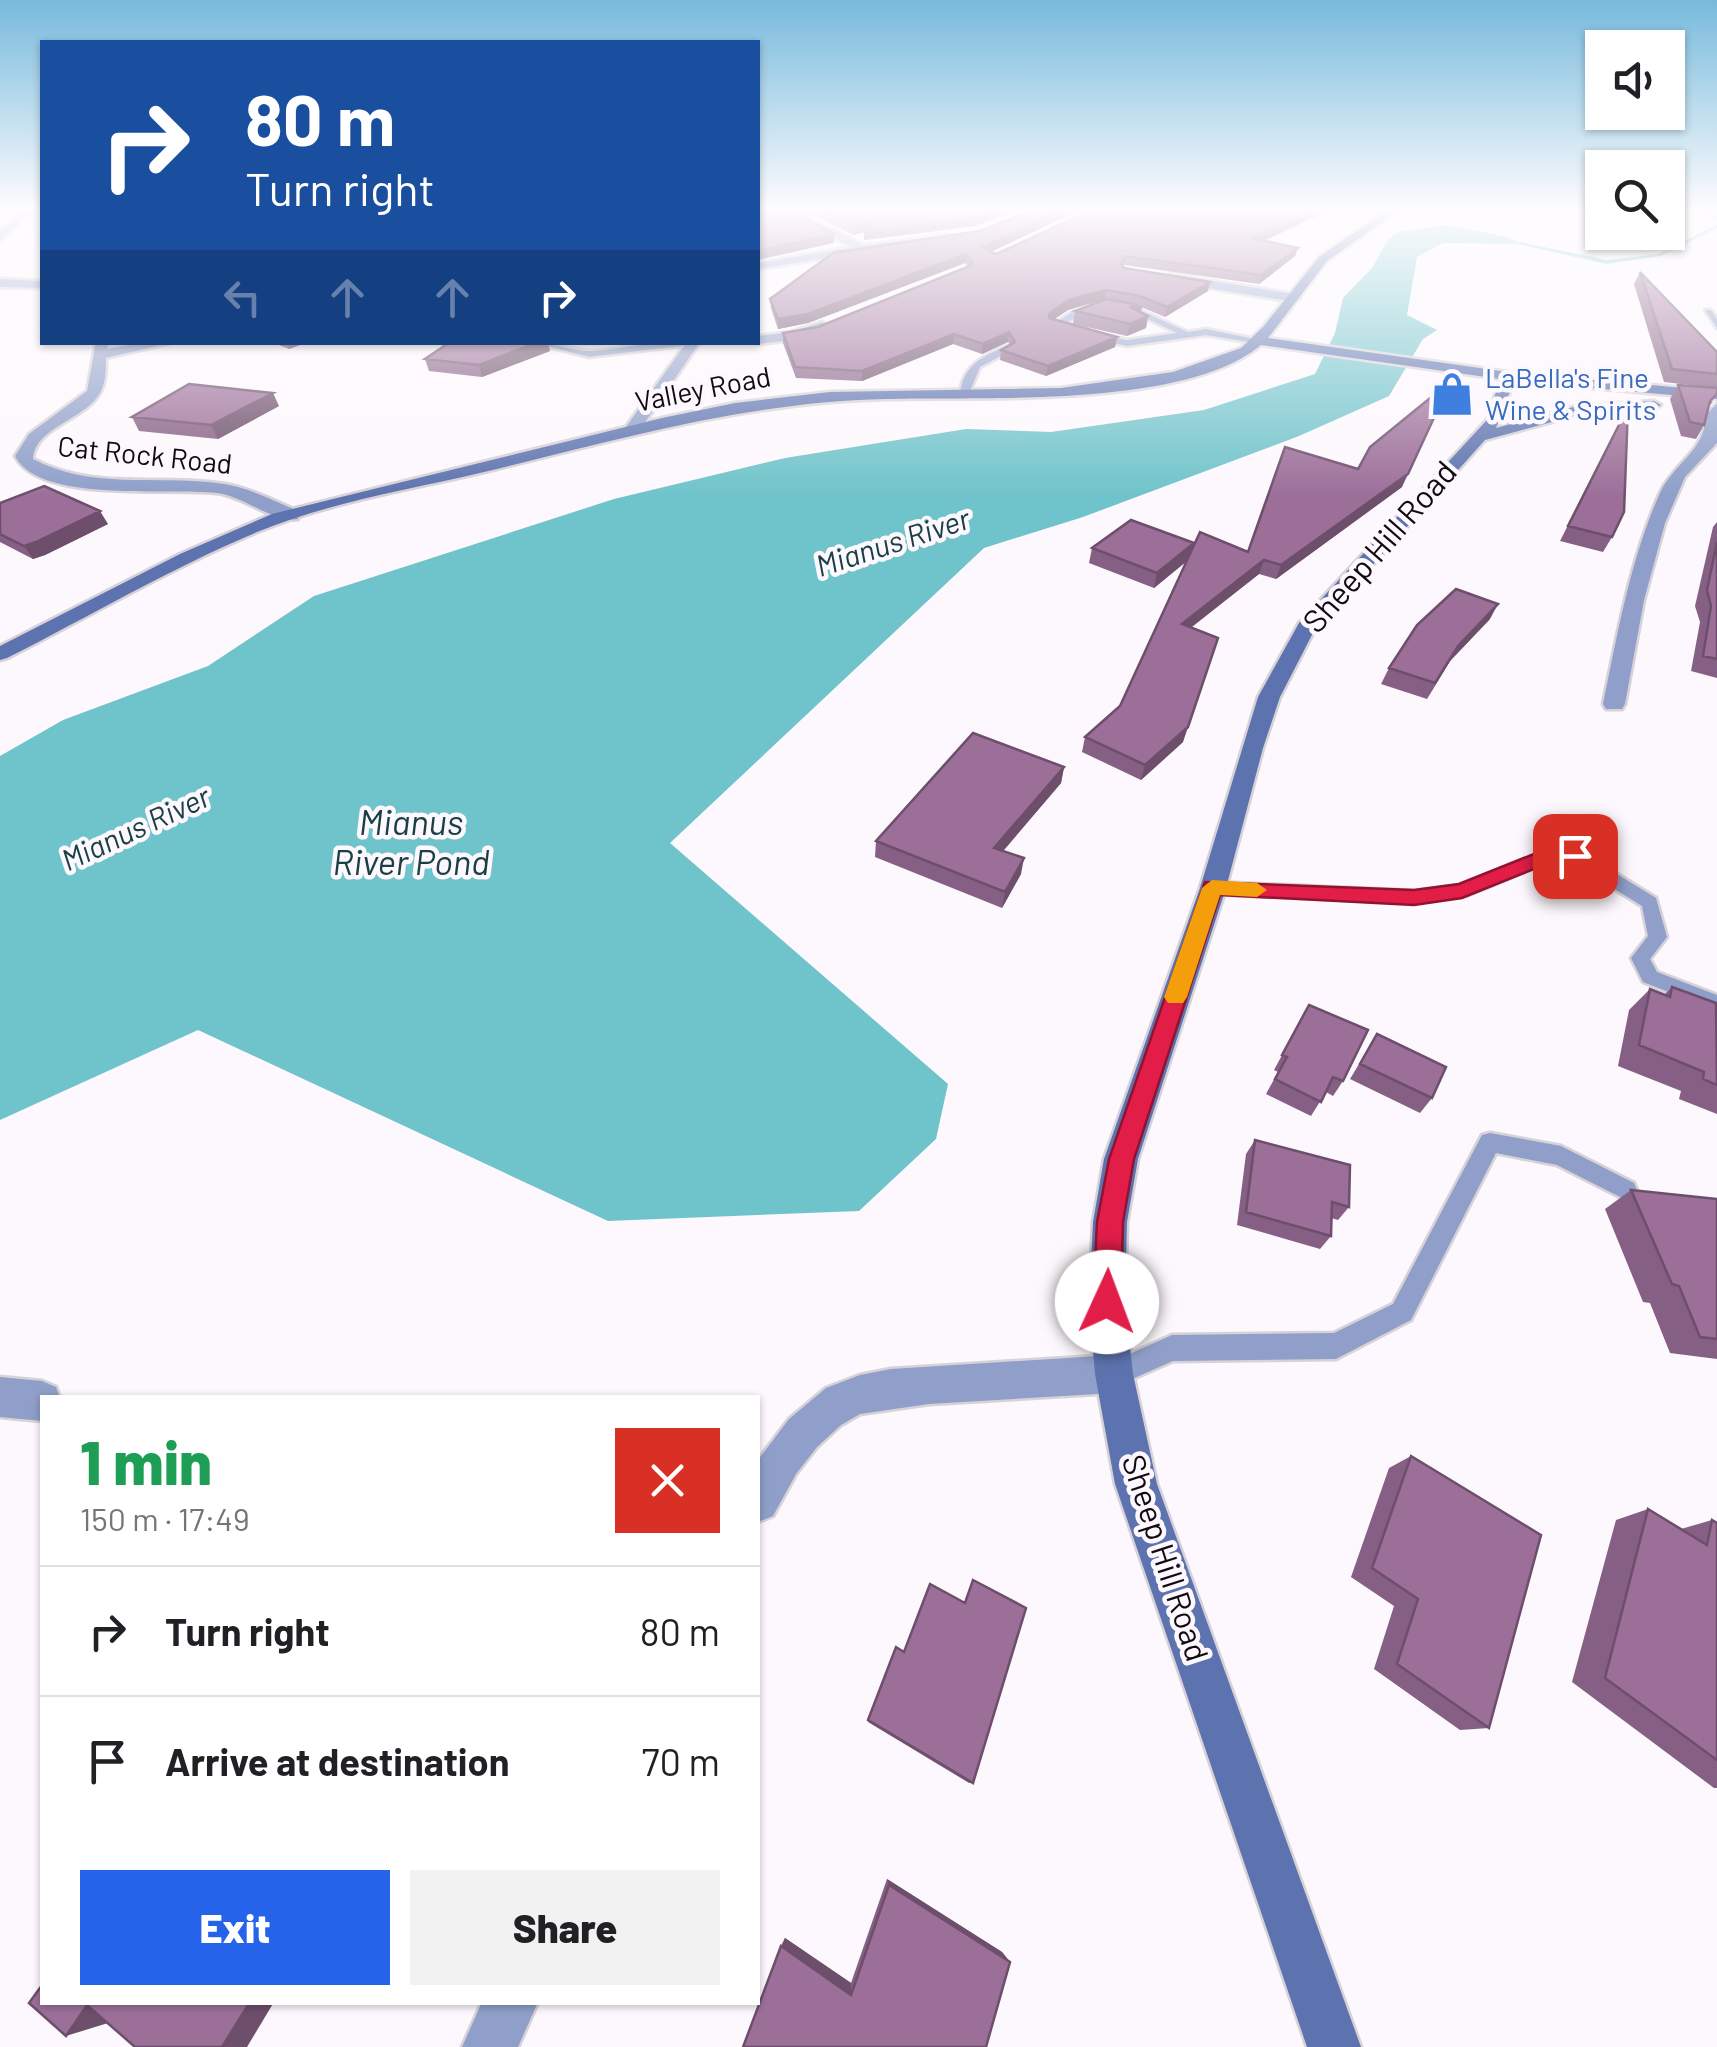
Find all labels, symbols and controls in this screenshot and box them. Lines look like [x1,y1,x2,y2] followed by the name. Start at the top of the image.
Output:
[1585,30,1685,250] map controls
[1585,30,1685,130] button: sound
[245,76,395,160] text: 80 m
[80,80,210,210] icon: right
[1585,150,1685,250] button: search
[245,161,435,215] text: Turn right
[215,270,270,325] icon: left
[320,270,375,325] icon: ahead
[425,270,480,325] icon: ahead
[530,270,585,325] icon: right
[632,358,773,418] street label: Valley Road
[1485,360,1656,426] place label: LaBella's Fine Wine & Spirits
[1428,370,1476,418] shop icon: LaBella's Fine Wine & Spirits
[56,428,234,480] street label: Cat Rock Road
[1294,452,1463,639] street label: Sheep Hill Road
[811,499,975,583] water label: Mianus River
[55,776,217,877] water label: Mianus River
[333,800,490,882] water label: Mianus River Pond
[1533,814,1618,899] pin
[1548,829,1603,884] icon: arrive
[1055,1250,1159,1354] position arrow
[80,1425,212,1497] text: 1 min
[615,1428,720,1533] button: close
[1116,1449,1218,1665] street label: Sheep Hill Road
[80,1499,250,1537] text: 150 m · 17:49
[80,1604,135,1659] icon: right
[165,1608,330,1654] text: Turn right
[640,1608,720,1654] text: 80 m
[80,1734,135,1789] icon: arrive
[165,1738,510,1784] text: Arrive at destination
[642,1738,720,1784] text: 70 m
[80,1870,390,1985] button: Exit
[410,1870,720,1985] button: Share

